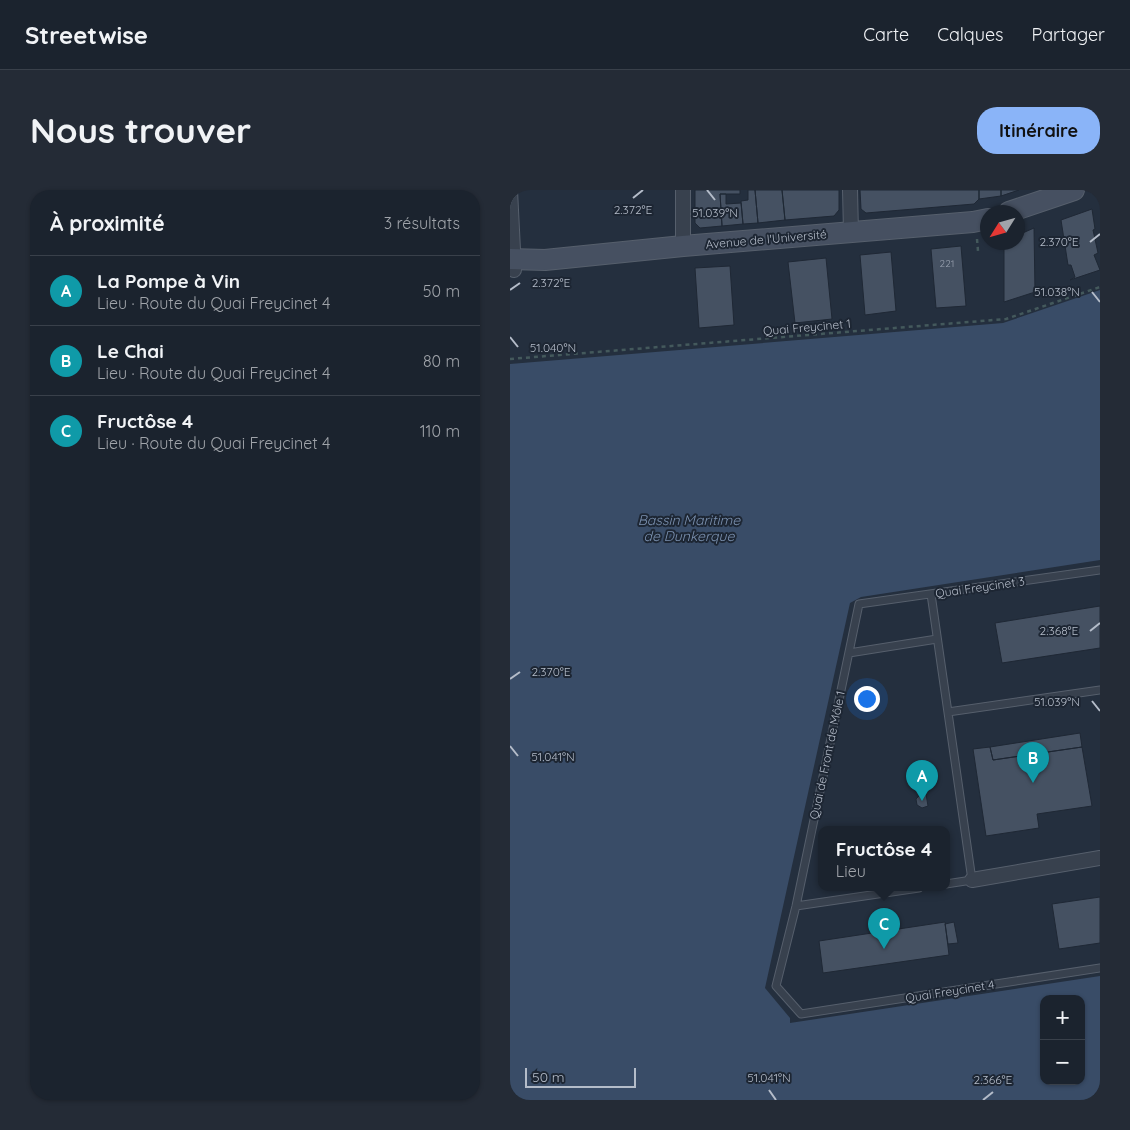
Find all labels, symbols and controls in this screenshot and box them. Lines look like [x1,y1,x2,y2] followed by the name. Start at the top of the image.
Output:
[25,20,148,50] text: Streetwise
[863,23,909,46] text: Carte
[937,23,1004,46] text: Calques
[1032,23,1105,46] text: Partager
[977,107,1100,154] button: Itinéraire
[30,108,251,152] text: Nous trouver
[614,202,653,217] text: 2.372°E
[692,205,738,220] text: 51.039°N
[980,205,1025,250] north arrow
[50,210,165,236] text: À proximité
[384,213,460,233] text: 3 résultats
[705,226,827,252] street label: Avenue de l'Université
[1039,234,1079,249] text: 2.370°E
[940,257,954,270] house number: 221
[97,269,240,293] text: La Pompe à Vin
[532,275,571,290] text: 2.372°E
[61,281,71,301] text: A
[423,281,460,301] text: 50 m
[1034,284,1080,299] text: 51.038°N
[97,293,330,313] text: Lieu · Route du Quai Freycinet 4
[762,316,852,338] street label: Quai Freycinet 1
[97,339,164,363] text: Le Chai
[530,340,576,355] text: 51.040°N
[61,351,71,371] text: B
[423,351,460,371] text: 80 m
[97,363,330,383] text: Lieu · Route du Quai Freycinet 4
[97,409,193,433] text: Fructôse 4
[61,421,71,441] text: C
[420,421,460,441] text: 110 m
[97,433,330,453] text: Lieu · Route du Quai Freycinet 4
[638,511,741,545] water label: Bassin Maritime de Dunkerque
[934,573,1026,601] street label: Quai Freycinet 3
[1040,623,1079,638] text: 2.368°E
[531,664,571,679] text: 2.370°E
[854,686,880,712] your location
[806,689,848,821] street label: Quai de Front de Môle 1
[1034,694,1080,709] text: 51.039°N
[1017,742,1049,783] pin: B
[531,749,575,764] text: 51.041°N
[906,760,938,801] pin: A
[818,826,950,891] popup
[836,837,932,861] text: Fructôse 4
[836,861,866,881] text: Lieu
[868,908,900,949] pin: C
[904,977,996,1005] street label: Quai Freycinet 4
[1040,995,1085,1085] map controls
[1040,995,1085,1040] button: +
[1040,1040,1085,1085] button: −
[525,1065,636,1088] scale bar
[532,1068,565,1086] text: 50 m
[747,1070,791,1085] text: 51.041°N
[974,1072,1013,1087] text: 2.366°E

